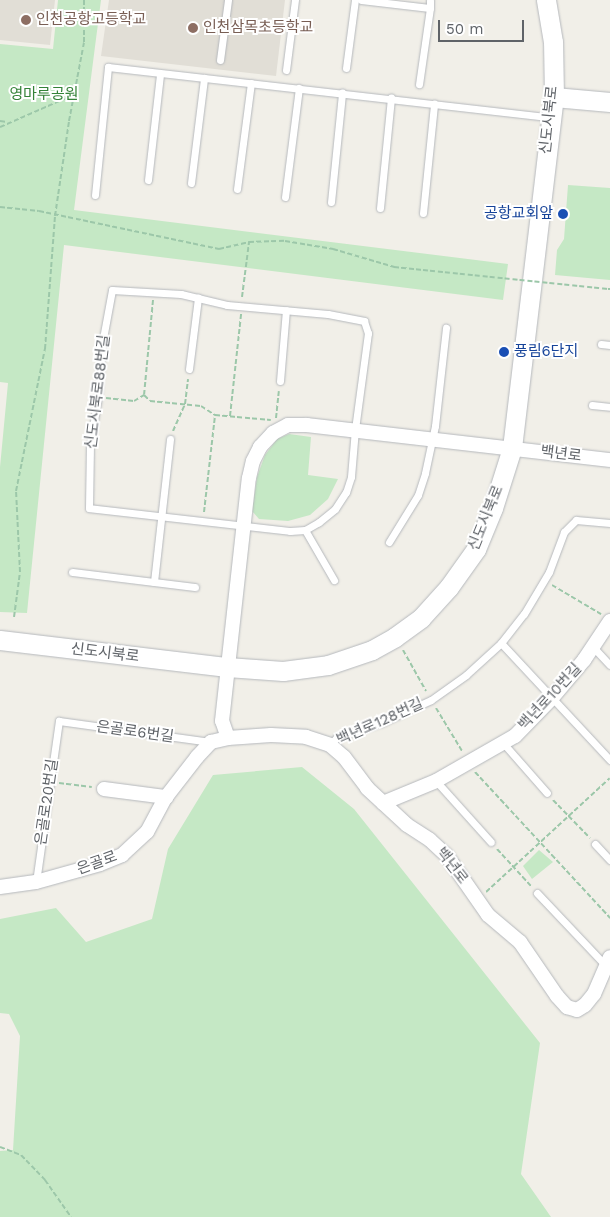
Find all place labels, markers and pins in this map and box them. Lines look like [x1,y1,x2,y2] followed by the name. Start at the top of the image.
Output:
[36,11,146,29] place label: 인천공항고등학교
[20,14,32,26] marker: 인천공항고등학교
[203,19,313,37] place label: 인천삼목초등학교
[187,22,199,34] marker: 인천삼목초등학교
[484,205,553,223] place label: 공항교회앞
[557,208,569,220] marker: 공항교회앞
[514,343,578,361] place label: 풍림6단지
[498,346,510,358] marker: 풍림6단지

